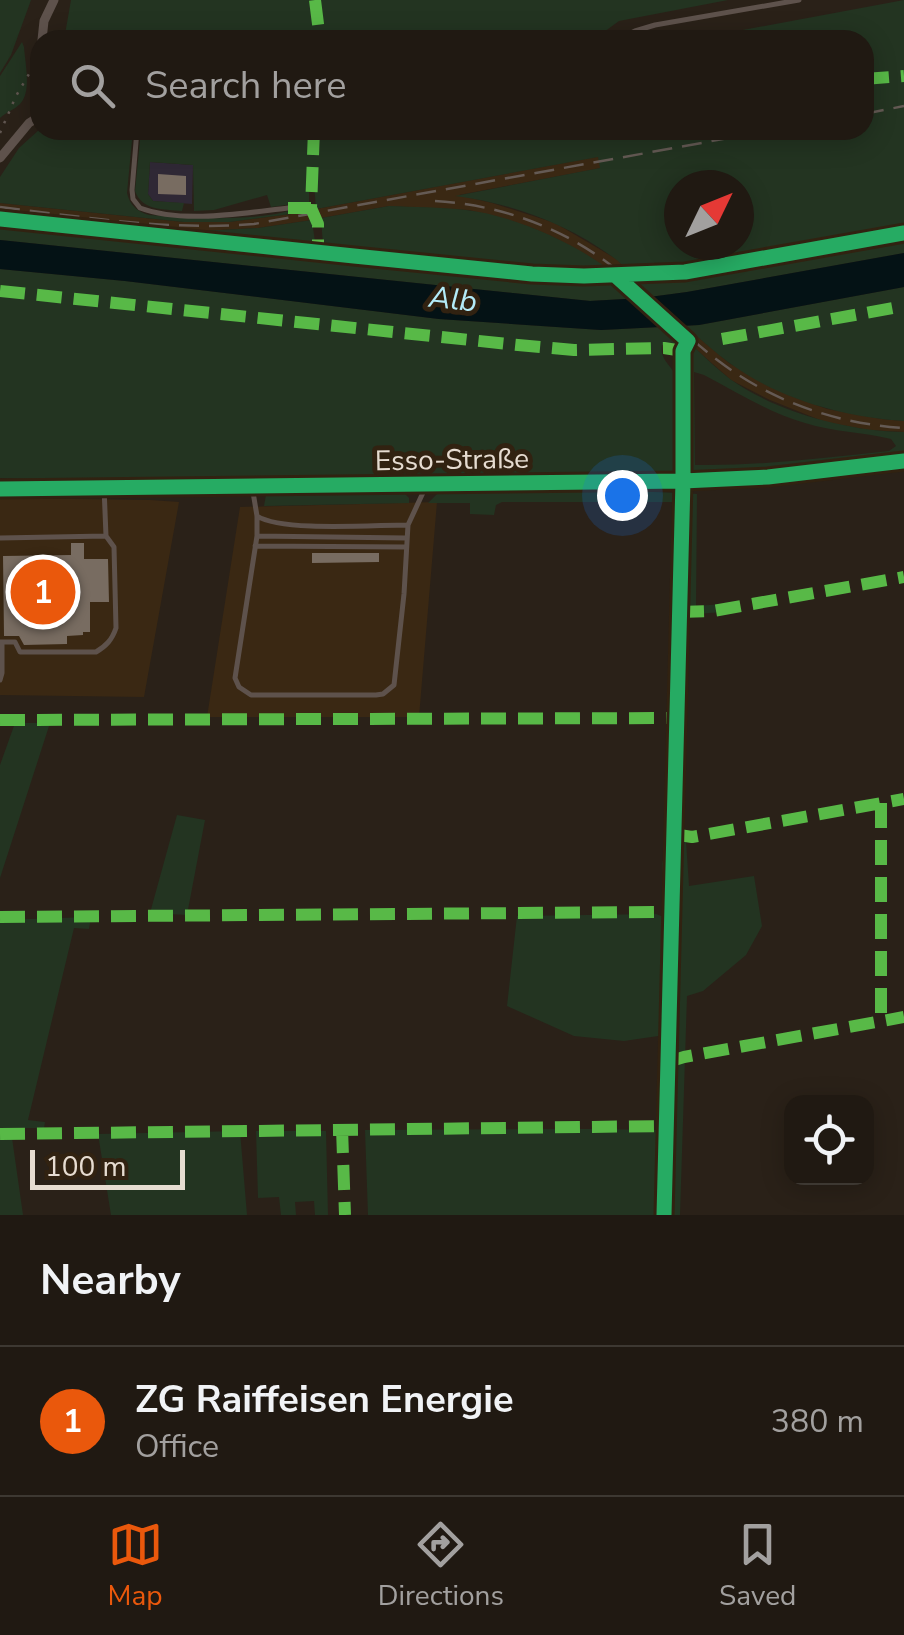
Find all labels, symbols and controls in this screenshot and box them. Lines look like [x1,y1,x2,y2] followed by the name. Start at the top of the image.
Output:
[30,30,874,140] search box
[65,58,120,113] icon: search
[145,60,346,111] text: Search here
[664,170,754,260] north arrow
[426,276,479,322] water label: Alb
[375,440,529,480] street label: Esso-Straße
[597,470,648,521] your location
[10,554,76,630] pin: 1
[784,1095,874,1185] map controls
[784,1095,874,1185] button: locate
[30,1145,185,1190] scale bar
[45,1148,127,1186] text: 100 m
[40,1252,181,1309] text: Nearby
[135,1374,514,1425] text: ZG Raiffeisen Energie
[63,1400,82,1443] text: 1
[771,1400,864,1443] text: 380 m
[135,1425,219,1468] text: Office
[108,1517,163,1615] tab: Map
[378,1517,504,1615] tab: Directions
[719,1517,796,1615] tab: Saved

